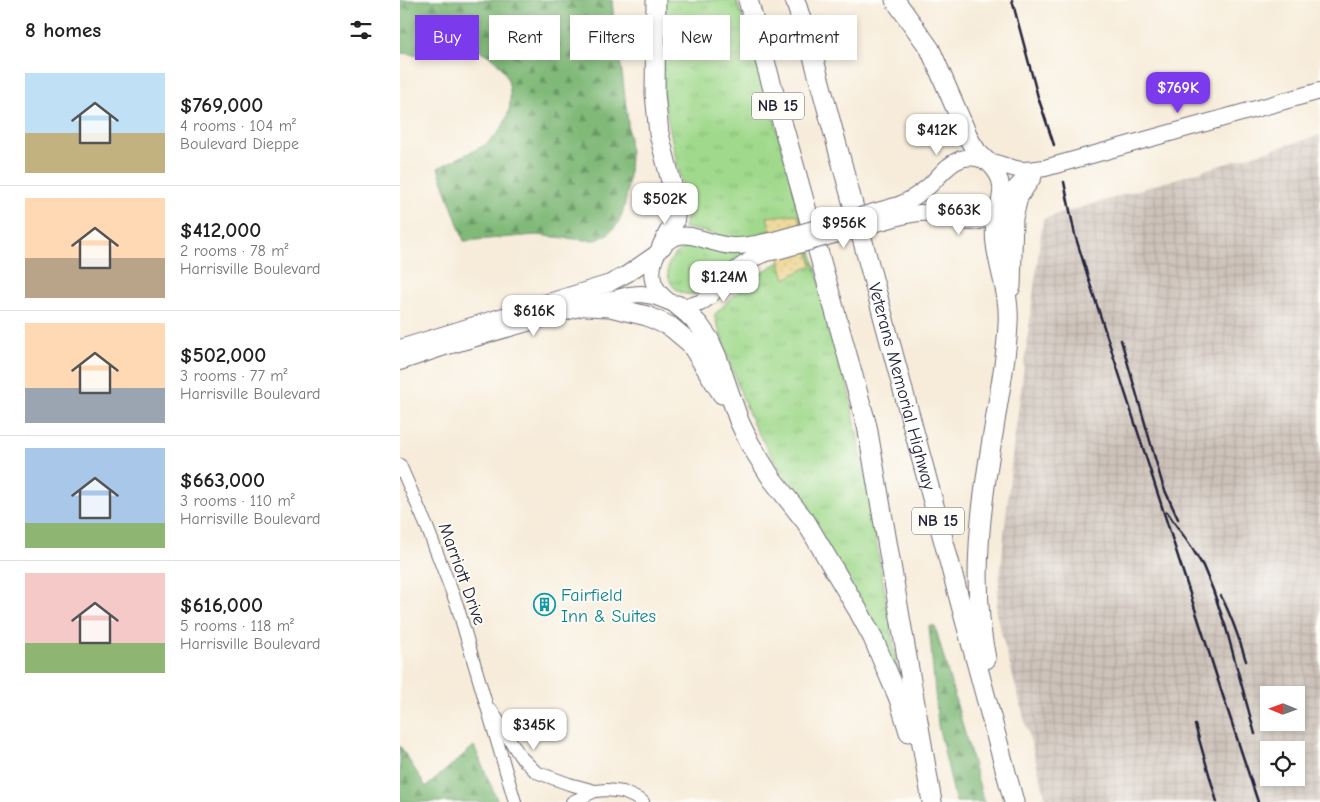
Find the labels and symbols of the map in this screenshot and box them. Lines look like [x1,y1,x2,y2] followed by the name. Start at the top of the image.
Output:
[1143,72,1213,114] pin: $769K
[752,92,804,120] road number: NB 15
[902,114,972,156] pin: $412K
[630,182,700,225] pin: $502K
[924,194,994,236] pin: $663K
[809,206,879,249] pin: $956K
[683,260,765,303] pin: $1.24M
[864,280,940,493] street label: Veterans Memorial Highway
[499,294,569,337] pin: $616K
[912,508,964,534] road number: NB 15
[434,520,490,628] street label: Marriott Drive
[561,585,656,627] place label: Fairfield Inn & Suites
[533,593,557,617] building icon: Fairfield Inn & Suites
[1260,686,1305,731] north arrow
[499,708,569,751] pin: $345K

